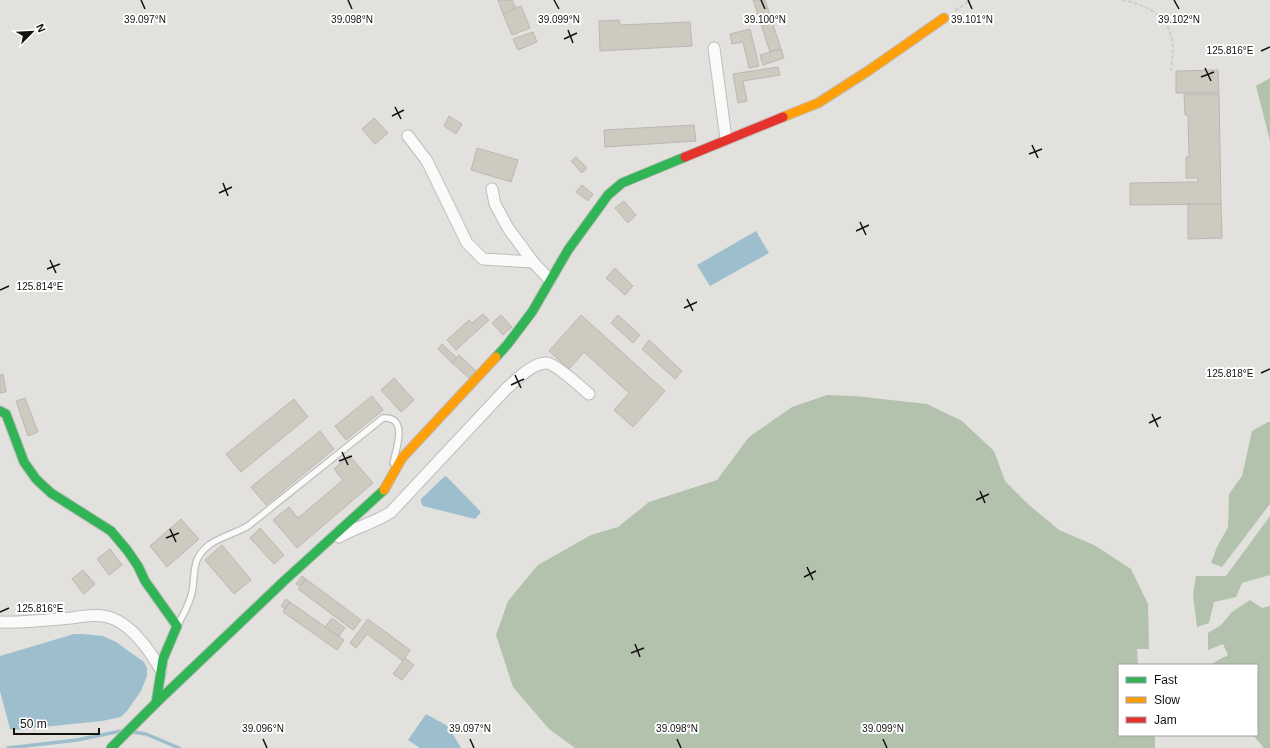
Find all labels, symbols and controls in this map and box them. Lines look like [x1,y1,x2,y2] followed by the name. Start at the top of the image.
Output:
[12,12,52,52] north arrow
[124,14,166,25] text: 39.097°N
[331,14,373,25] text: 39.098°N
[538,14,580,25] text: 39.099°N
[744,14,786,25] text: 39.100°N
[951,14,993,25] text: 39.101°N
[1158,14,1200,25] text: 39.102°N
[34,22,48,34] text: N
[1207,45,1254,56] text: 125.816°E
[17,281,64,292] text: 125.814°E
[1207,368,1254,379] text: 125.818°E
[17,603,64,614] text: 125.816°E
[1118,664,1258,736] legend
[1154,673,1178,687] text: Fast
[1154,693,1180,707] text: Slow
[14,710,99,736] scale bar
[1154,713,1177,727] text: Jam
[20,717,47,731] text: 50 m
[242,723,284,734] text: 39.096°N
[449,723,491,734] text: 39.097°N
[656,723,698,734] text: 39.098°N
[862,723,904,734] text: 39.099°N

